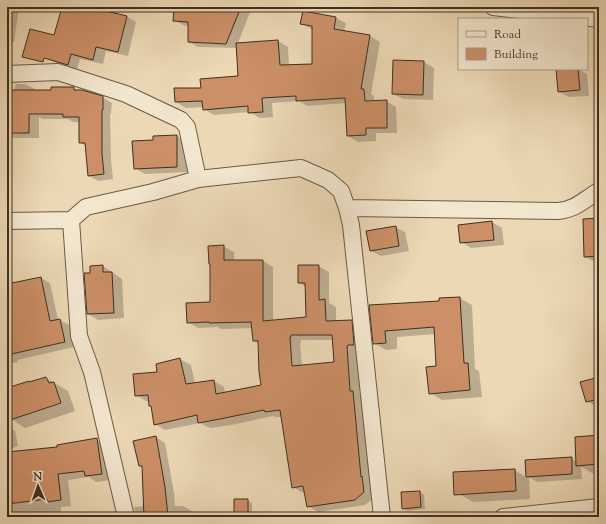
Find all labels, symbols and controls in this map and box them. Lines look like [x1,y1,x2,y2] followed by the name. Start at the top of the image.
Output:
[458,18,588,70] legend
[494,26,521,44] text: Road
[494,46,538,64] text: Building
[18,466,58,506] north arrow
[32,469,43,485] text: N

